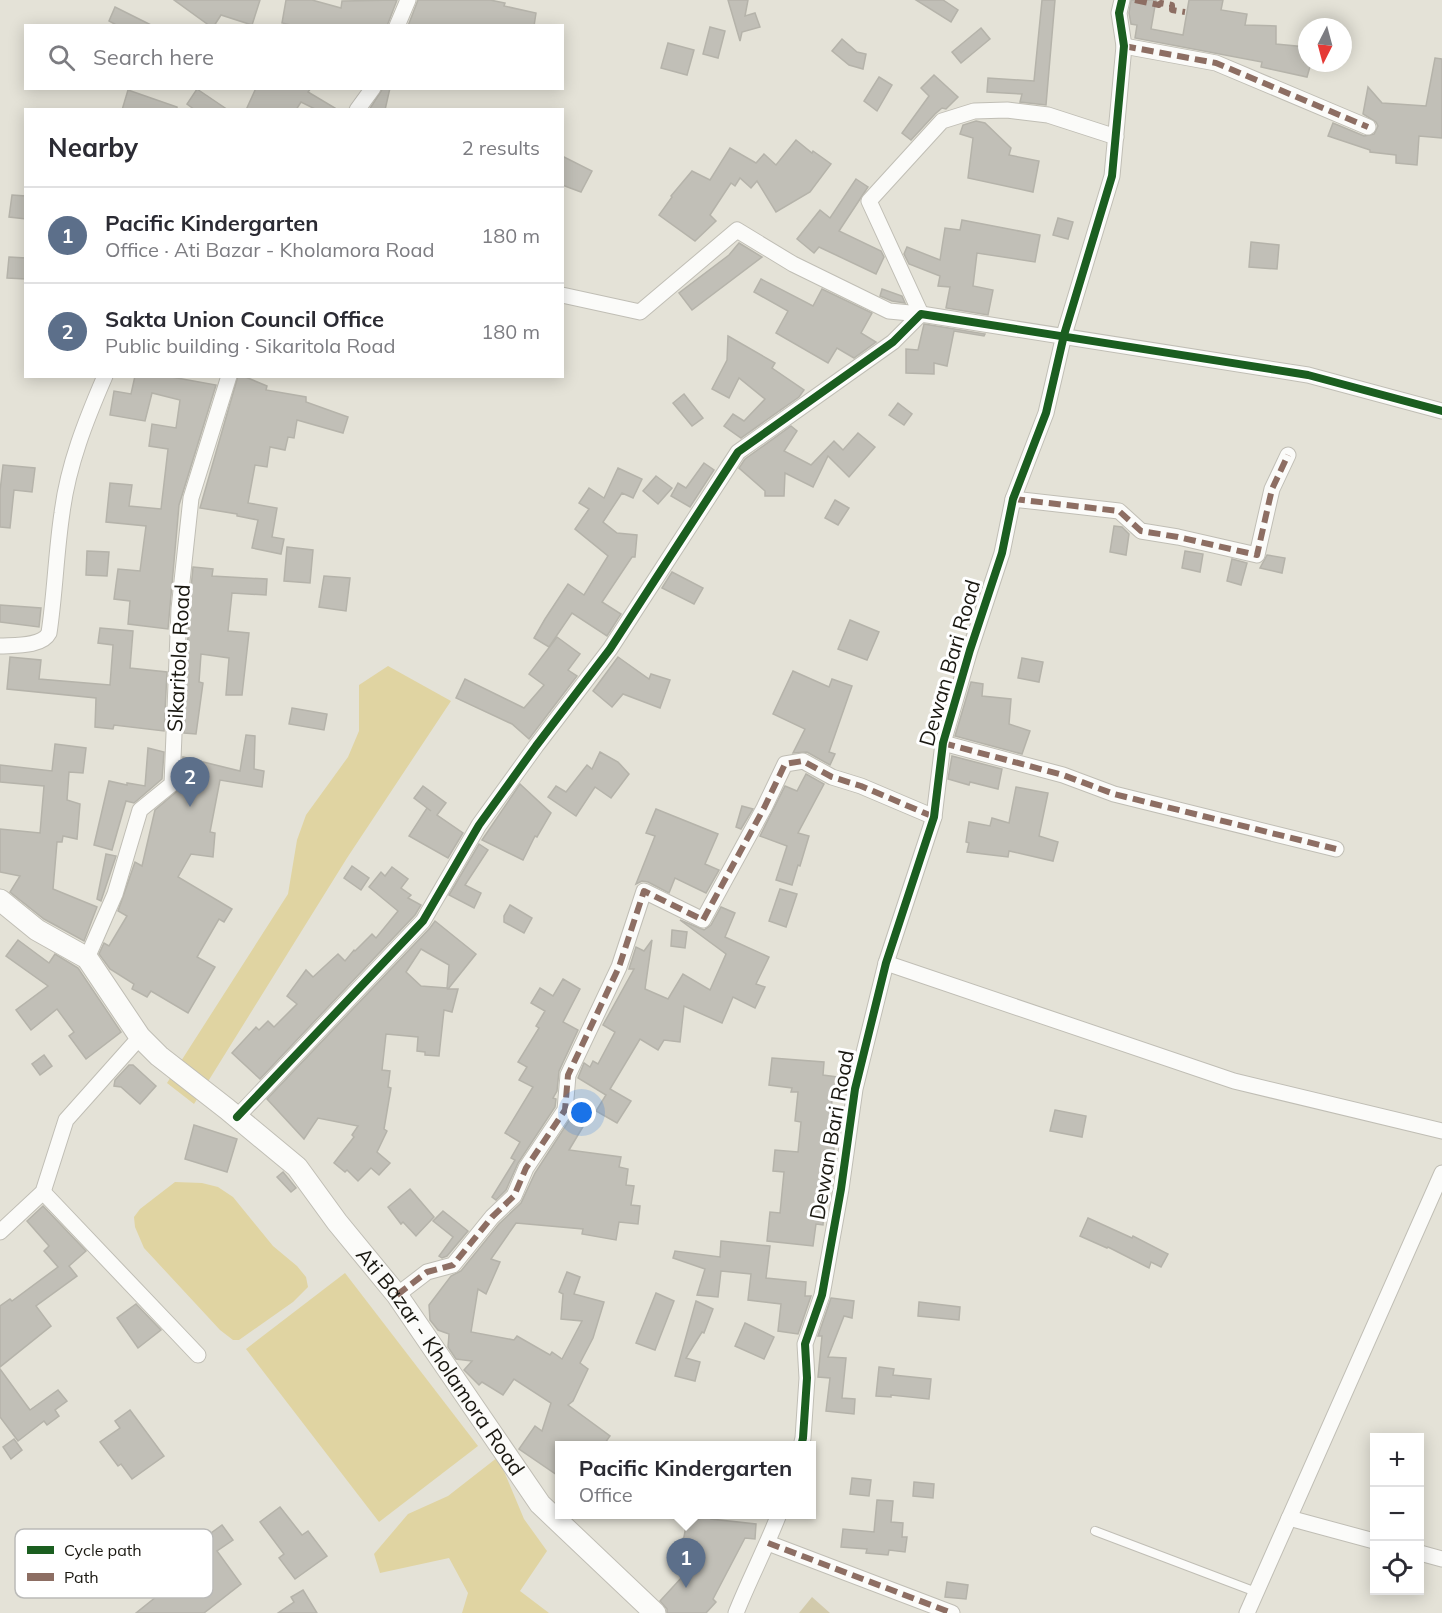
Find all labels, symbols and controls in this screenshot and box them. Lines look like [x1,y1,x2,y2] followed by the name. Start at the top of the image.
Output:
[1298,18,1352,72] north arrow
[24,24,564,90] search box
[45,41,78,74] icon: search
[93,43,214,71] text: Search here
[48,131,138,164] text: Nearby
[462,135,540,160] text: 2 results
[105,209,319,237] text: Pacific Kindergarten
[62,223,74,248] text: 1
[481,223,540,248] text: 180 m
[105,237,435,262] text: Office · Ati Bazar - Kholamora Road
[105,305,384,333] text: Sakta Union Council Office
[62,319,74,344] text: 2
[481,319,540,344] text: 180 m
[105,333,396,358] text: Public building · Sikaritola Road
[913,577,985,749] street label: Dewan Bari Road
[161,583,195,732] street label: Sikaritola Road
[170,758,210,807] pin: 2
[803,1048,859,1222] street label: Dewan Bari Road
[567,1098,596,1127] your location
[351,1242,531,1480] street label: Ati Bazar - Kholamora Road
[1370,1433,1424,1595] map controls
[1370,1433,1424,1487] button: +
[555,1441,816,1519] popup
[579,1454,792,1482] text: Pacific Kindergarten
[579,1482,633,1507] text: Office
[1370,1487,1424,1541] button: −
[15,1529,213,1598] legend
[666,1538,706,1588] pin: 1
[64,1540,142,1560] text: Cycle path
[1370,1541,1424,1595] button: locate
[64,1567,99,1587] text: Path

